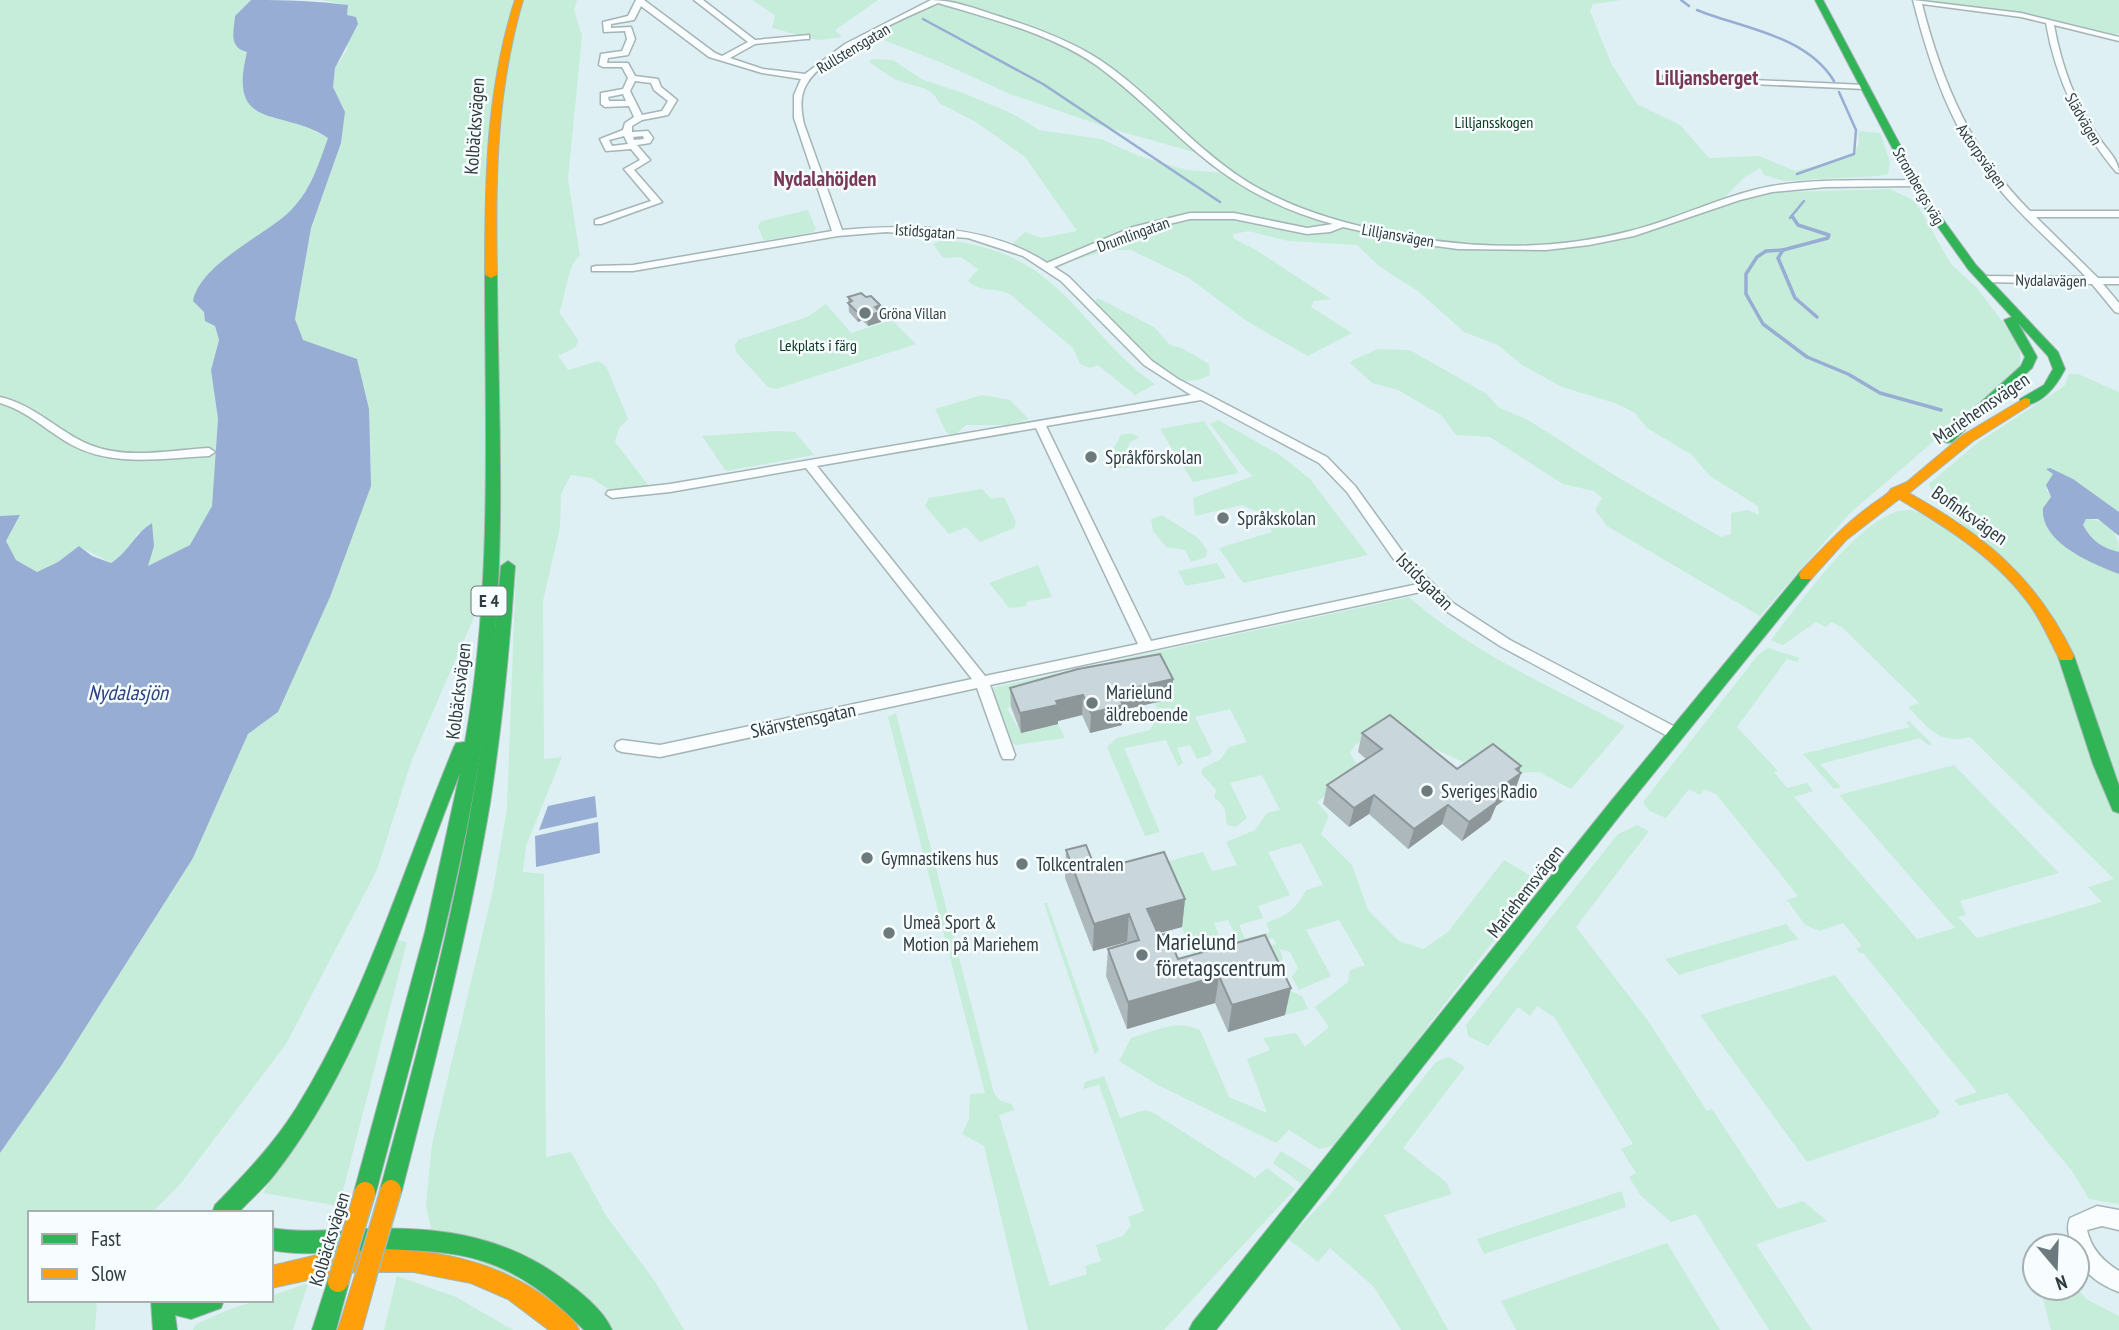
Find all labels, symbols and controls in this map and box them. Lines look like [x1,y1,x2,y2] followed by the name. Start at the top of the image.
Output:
[813,18,893,78] street label: Rullstensgatan
[1656,64,1758,91] district label: Lilljansberget
[459,77,489,175] street label: Kolbäcksvägen
[2061,89,2107,149] street label: Slädvägen
[1455,112,1533,132] park label: Lilljansskogen
[1952,120,2012,192] street label: Axtorpsvägen
[1889,144,1949,228] street label: Strombergs väg
[774,165,876,192] district label: Nydalahöjden
[1094,212,1172,256] street label: Drumlingatan
[894,219,956,243] street label: Istidsgatan
[1360,219,1436,251] street label: Lilljansvägen
[2015,269,2087,291] street label: Nydalavägen
[879,303,946,323] place label: Gröna Villan
[857,305,873,321] marker: Gröna Villan
[779,335,857,355] park label: Lekplats i färg
[1928,367,2034,449] street label: Mariehemsvägen
[1105,445,1202,469] place label: Språkförskolan
[1083,449,1099,465] marker: Språkförskolan
[1927,480,2013,550] street label: Bofinksvägen
[1237,506,1316,530] place label: Språkskolan
[1215,510,1231,526] marker: Språkskolan
[1391,547,1459,615] street label: Istidsgatan
[472,586,506,616] road number: E 4
[440,641,476,741] street label: Kolbäcksvägen
[88,679,170,706] water label: Nydalasjön
[1106,680,1188,726] place label: Marielund äldreboende
[1084,695,1100,711] marker: Marielund äldreboende
[748,697,858,743] street label: Skärvstensgatan
[1441,779,1537,803] place label: Sveriges Radio
[1419,783,1435,799] marker: Sveriges Radio
[1481,840,1569,942] street label: Mariehemsvägen
[881,846,998,870] place label: Gymnastikens hus
[859,850,875,866] marker: Gymnastikens hus
[1036,852,1124,876] place label: Tolkcentralen
[1014,856,1030,872] marker: Tolkcentralen
[903,910,1039,956] place label: Umeå Sport & Motion på Mariehem
[881,925,897,941] marker: Umeå Sport & Motion på Mariehem
[1156,927,1286,982] place label: Marielund företagscentrum
[1134,947,1150,963] marker: Marielund företagscentrum
[303,1189,355,1289] street label: Kolbäcksvägen
[28,1211,273,1302] legend
[91,1225,121,1252] text: Fast
[2021,1232,2091,1302] north arrow
[91,1260,127,1287] text: Slow
[2053,1270,2070,1296] text: N

